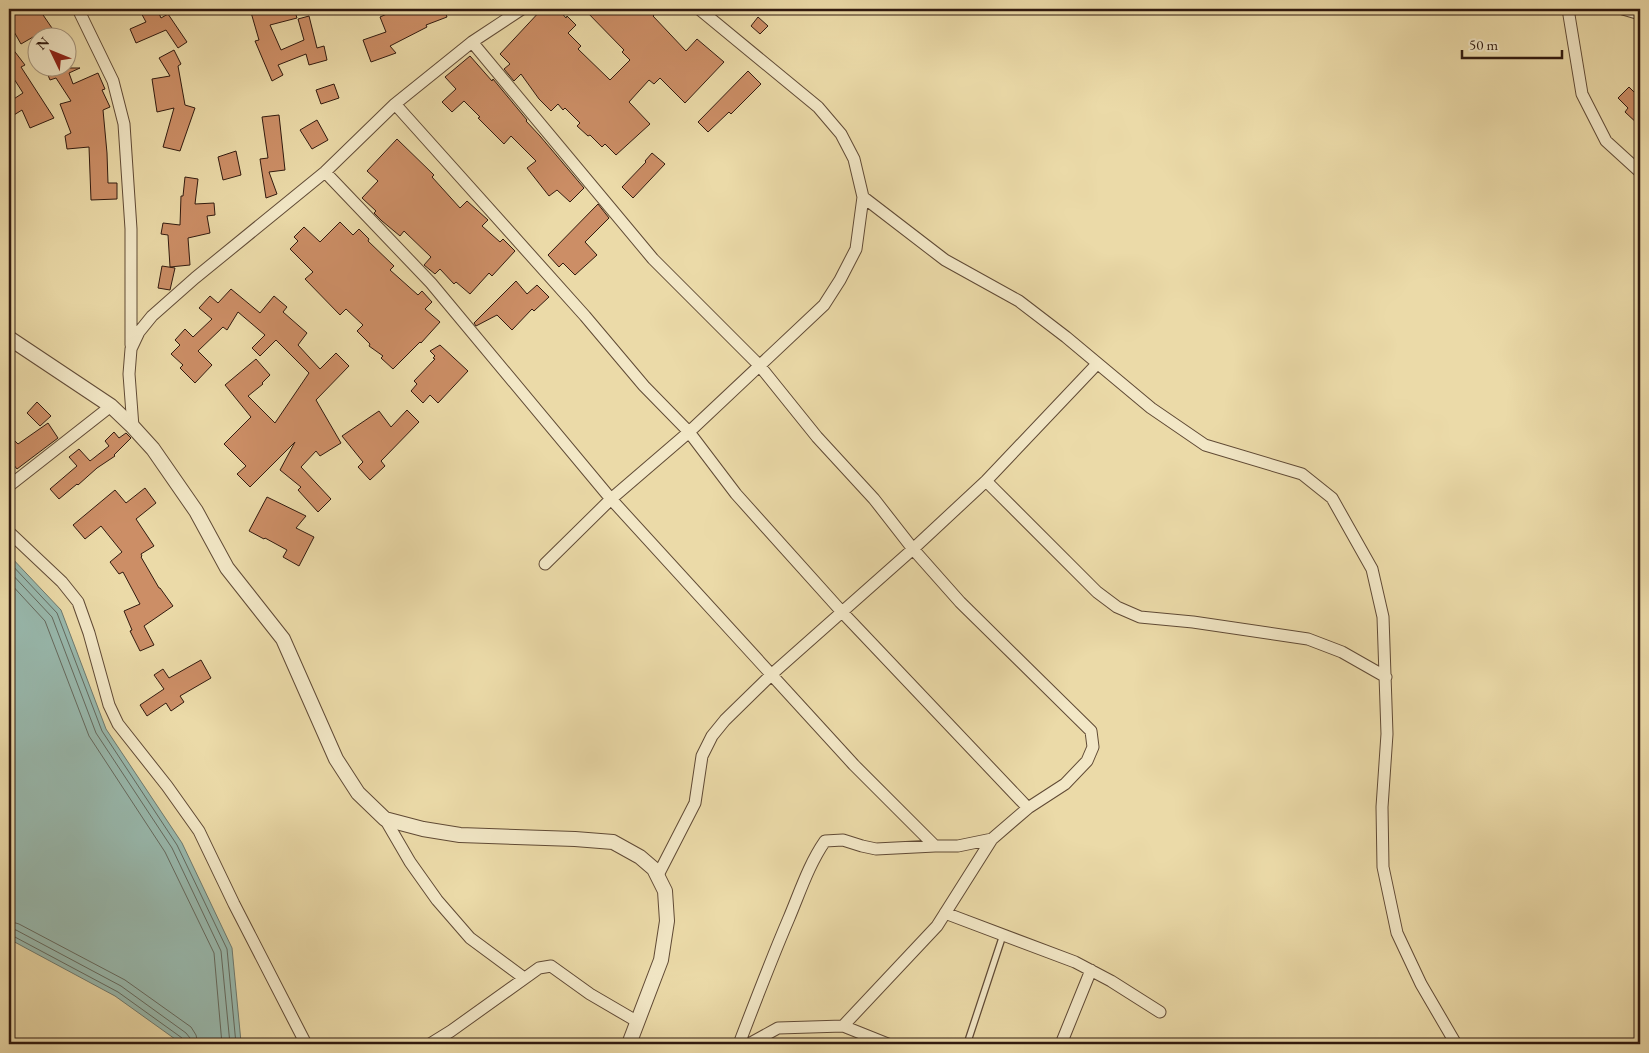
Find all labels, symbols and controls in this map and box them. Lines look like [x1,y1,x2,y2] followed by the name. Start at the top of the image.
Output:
[28,28,78,78] north arrow
[1462,28,1562,60] scale bar
[32,32,53,53] text: N
[1469,35,1498,54] text: 50 m

